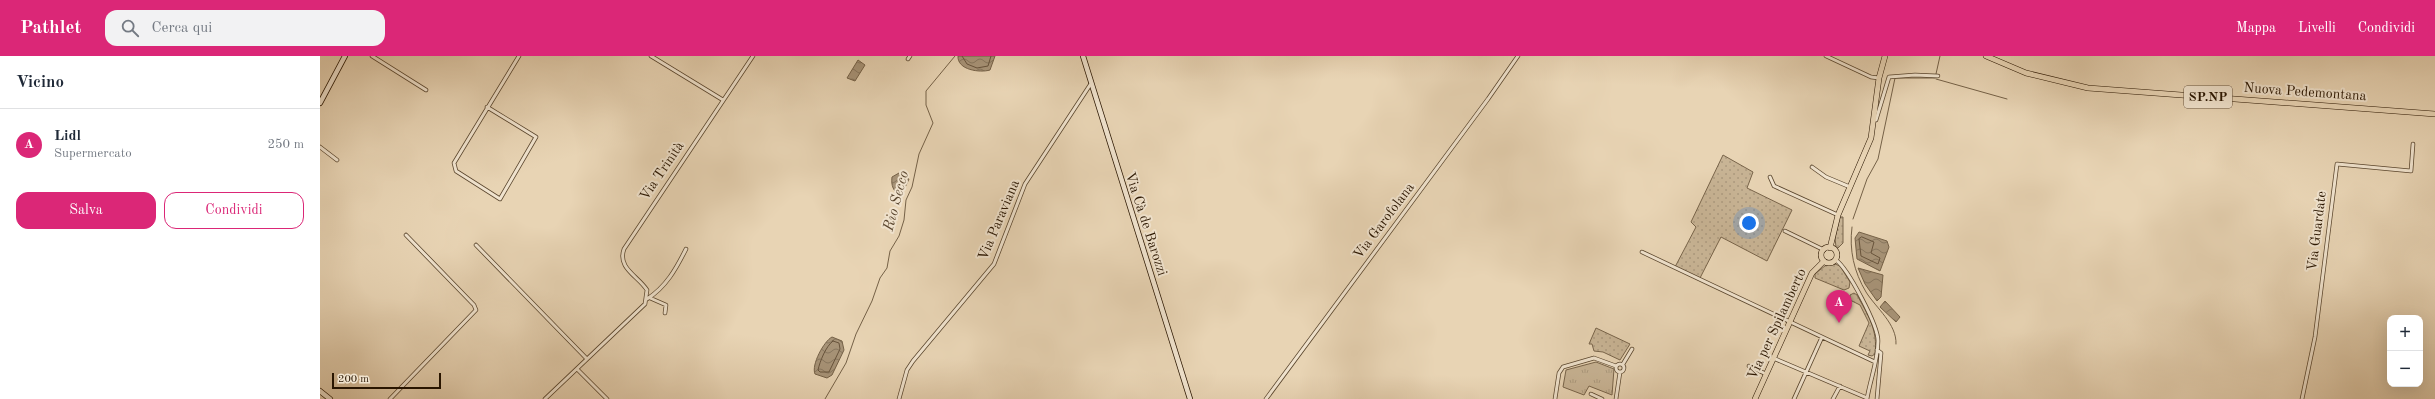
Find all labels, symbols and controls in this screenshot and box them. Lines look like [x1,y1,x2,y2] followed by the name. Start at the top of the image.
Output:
[105,10,385,46] search box
[119,17,141,39] icon: search
[20,19,81,38] text: Pathlet
[151,21,212,36] text: Cerca qui
[2236,21,2276,35] text: Mappa
[2298,21,2336,35] text: Livelli
[2358,21,2415,35] text: Condividi
[16,74,64,91] text: Vicino
[2243,81,2367,103] street label: Nuova Pedemontana
[2184,86,2232,108] road number: SP.NP
[54,129,81,144] text: Lidl
[24,138,34,151] text: A
[267,138,304,151] text: 250 m
[637,139,687,203] street label: Via Trinità
[54,147,132,160] text: Supermercato
[881,169,912,234] water label: Rio Secco
[1123,170,1169,278] street label: Via Cà de Barozzi
[976,178,1022,262] street label: Via Paraviana
[1351,180,1417,262] street label: Via Garofolana
[2305,190,2329,272] street label: Via Guardate
[16,192,156,229] button: Salva
[164,192,304,229] button: Condividi
[1739,213,1759,233] your location
[1745,266,1809,382] street label: Via per Spilamberto
[1826,290,1852,323] pin: A
[2387,315,2423,387] map controls
[2387,315,2423,351] button: +
[2387,351,2423,387] button: −
[332,371,441,390] scale bar
[338,374,369,385] text: 200 m

